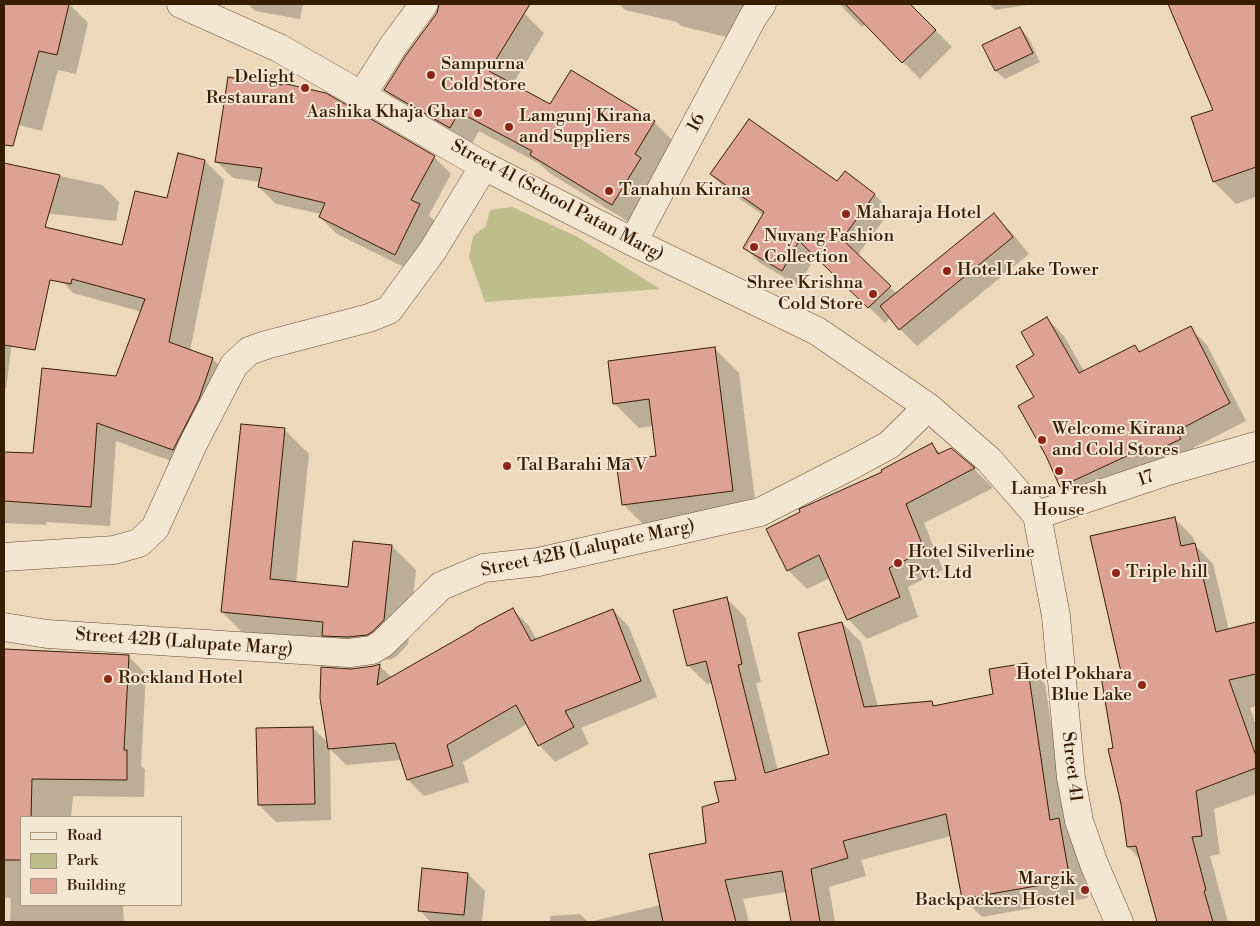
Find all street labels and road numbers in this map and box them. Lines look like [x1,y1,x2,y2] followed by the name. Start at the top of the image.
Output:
[683,110,711,136] street label: 16
[447,136,667,266] street label: Street 41 (School Patan Marg)
[1135,466,1157,492] street label: 17
[479,516,697,582] street label: Street 42B (Lalupate Marg)
[74,625,294,661] street label: Street 42B (Lalupate Marg)
[1056,730,1086,804] street label: Street 41

